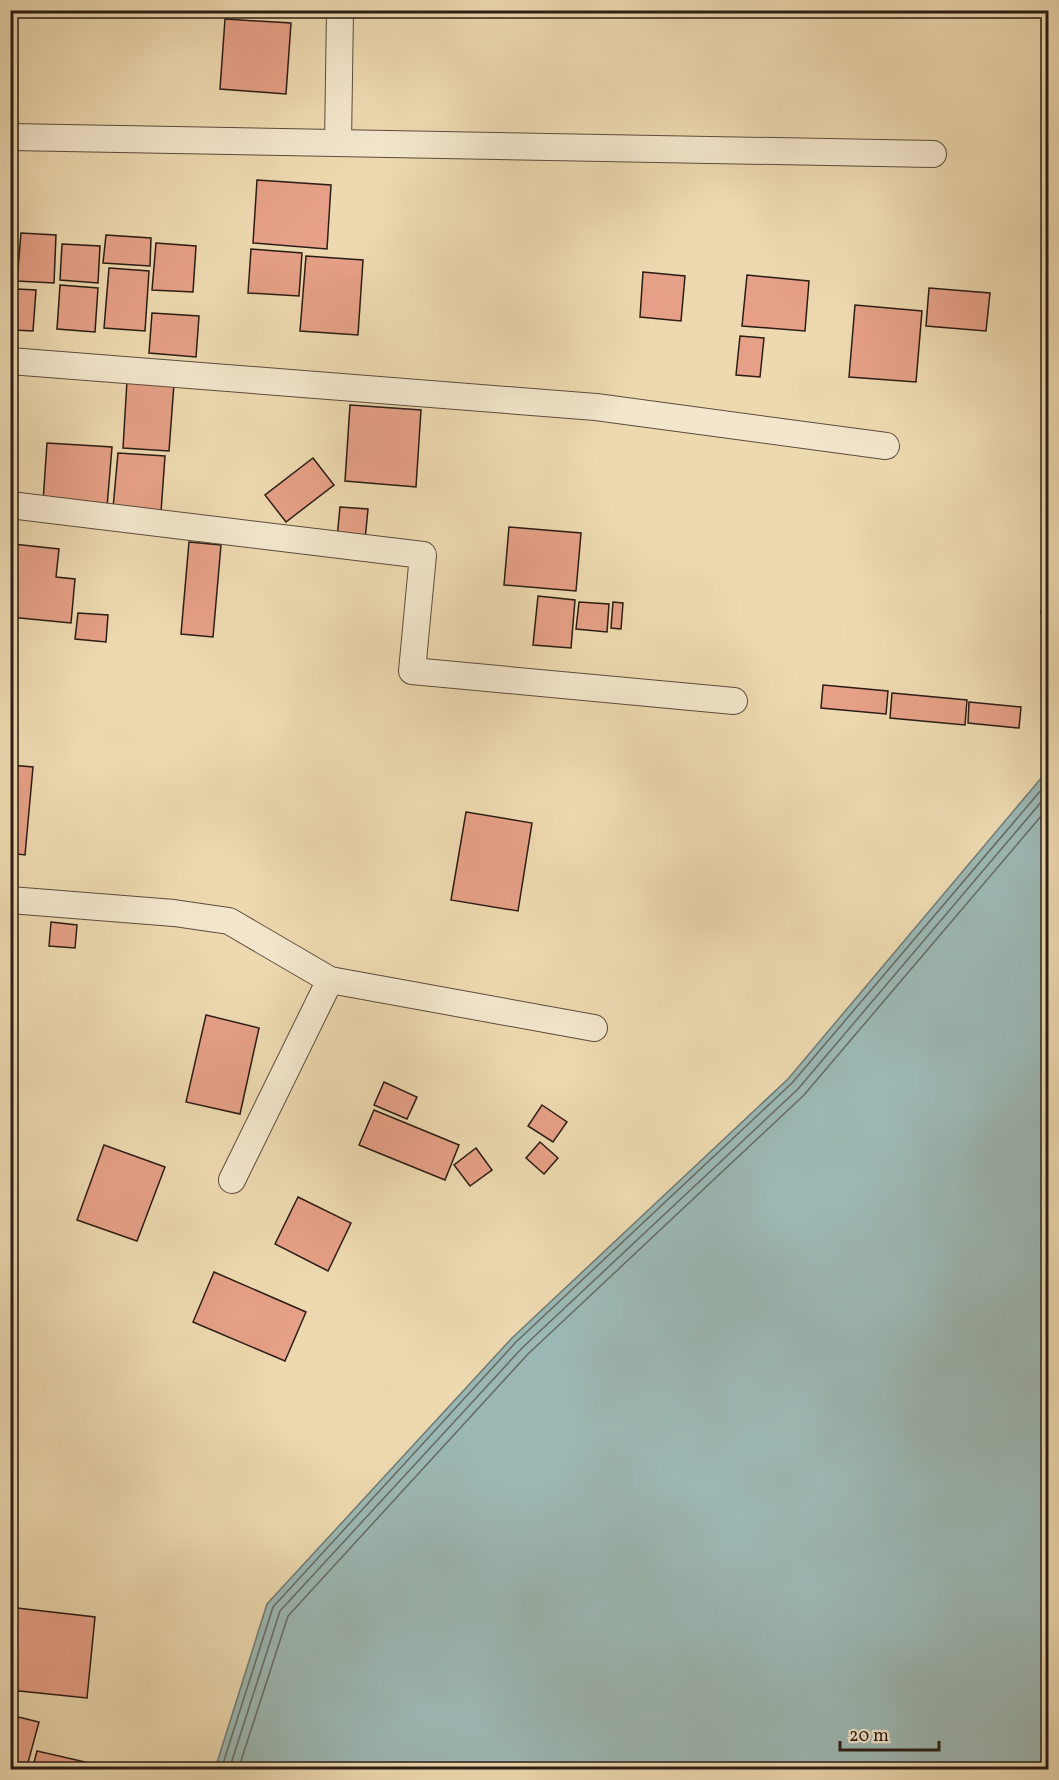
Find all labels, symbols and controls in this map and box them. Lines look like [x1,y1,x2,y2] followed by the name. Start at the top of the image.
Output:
[840,1714,939,1752] scale bar
[849,1724,889,1749] text: 20 m

